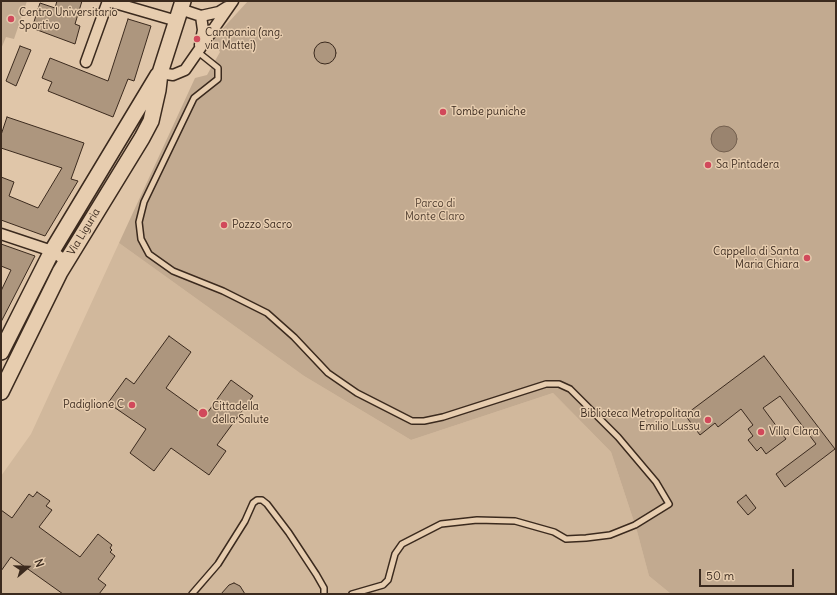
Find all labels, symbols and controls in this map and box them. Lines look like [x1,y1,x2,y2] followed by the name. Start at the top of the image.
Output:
[19,6,118,32] place label: Centro Universitario Sportivo
[6,14,16,24] marker: Centro Universitario Sportivo
[205,26,282,52] place label: Campania (ang. via Mattei)
[192,34,202,44] marker: Campania (ang. via Mattei)
[451,105,526,119] place label: Tombe puniche
[438,107,448,117] marker: Tombe puniche
[716,158,779,172] place label: Sa Pintadera
[703,160,713,170] marker: Sa Pintadera
[405,197,465,223] park label: Parco di Monte Claro
[65,206,103,258] street label: Via Liguria
[232,218,292,232] place label: Pozzo Sacro
[219,220,229,230] marker: Pozzo Sacro
[713,245,799,271] place label: Cappella di Santa Maria Chiara
[802,253,812,263] marker: Cappella di Santa Maria Chiara
[63,398,124,412] place label: Padiglione C
[127,400,137,410] marker: Padiglione C
[212,400,269,426] place label: Cittadella della Salute
[197,407,209,419] marker: Cittadella della Salute
[580,407,700,433] place label: Biblioteca Metropolitana Emilio Lussu
[703,415,713,425] marker: Biblioteca Metropolitana Emilio Lussu
[769,425,819,439] place label: Villa Clara
[756,427,766,437] marker: Villa Clara
[8,547,48,587] north arrow
[31,557,47,569] text: N
[701,561,796,587] scale bar
[706,568,734,583] text: 50 m

